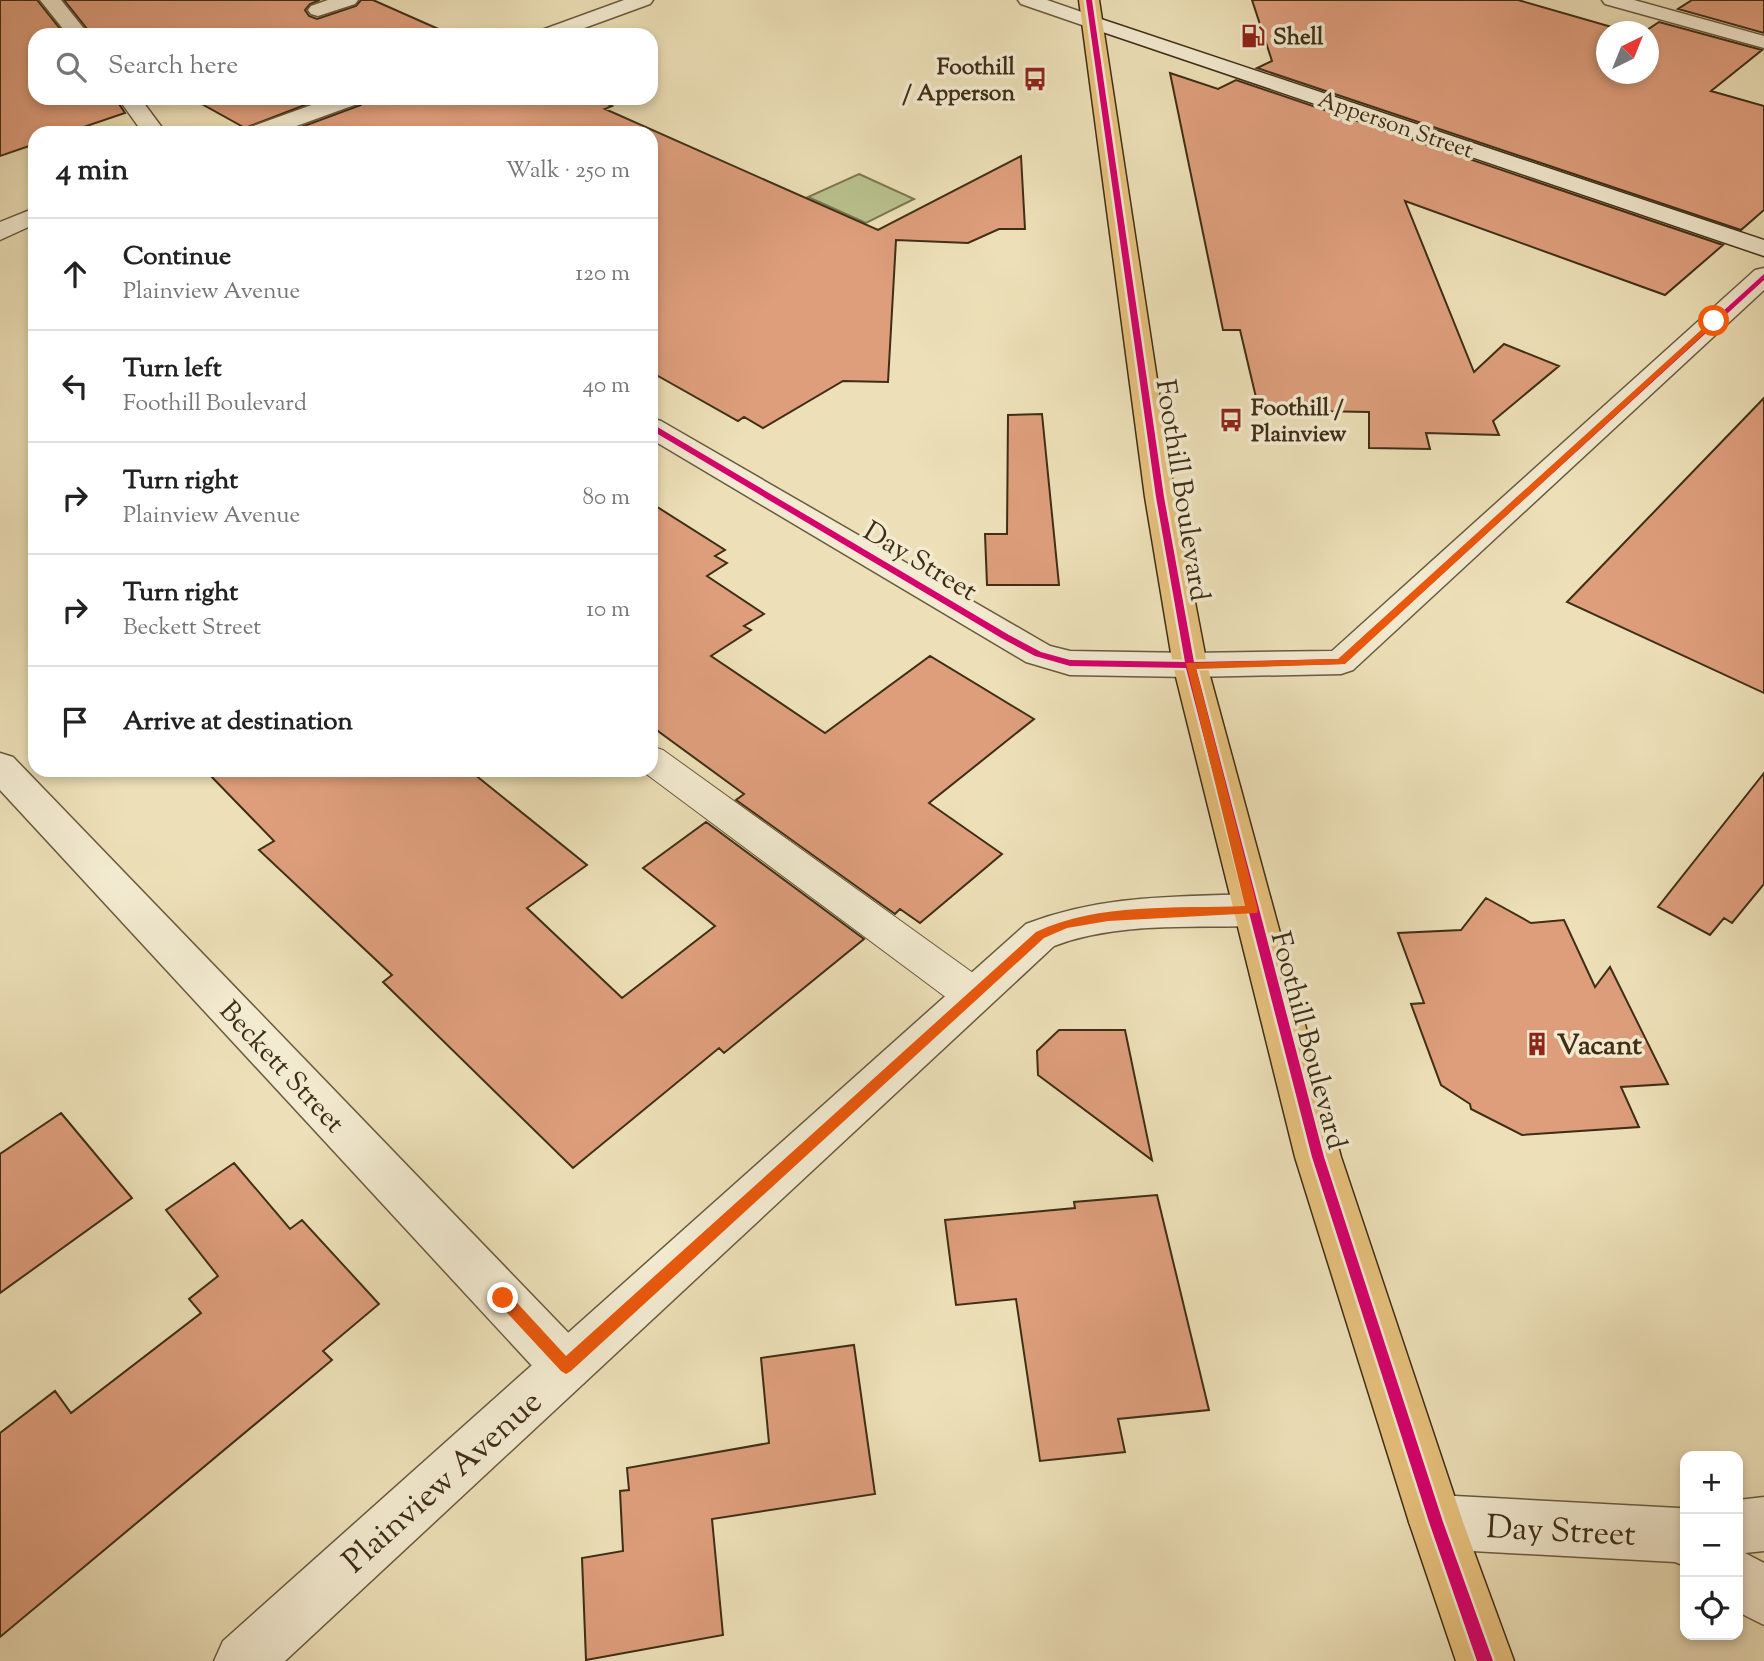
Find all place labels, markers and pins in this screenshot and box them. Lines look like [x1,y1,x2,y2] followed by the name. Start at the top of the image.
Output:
[1239,22,1267,50] fuel station icon: Shell
[1273,22,1324,55] place label: Shell
[902,52,1016,111] place label: Foothill / Apperson
[1021,65,1049,93] bus stop icon: Foothill / Apperson
[1251,393,1347,452] place label: Foothill / Plainview
[1217,406,1245,434] bus stop icon: Foothill / Plainview
[1557,1027,1642,1067] place label: Vacant
[1523,1030,1551,1058] building icon: Vacant

